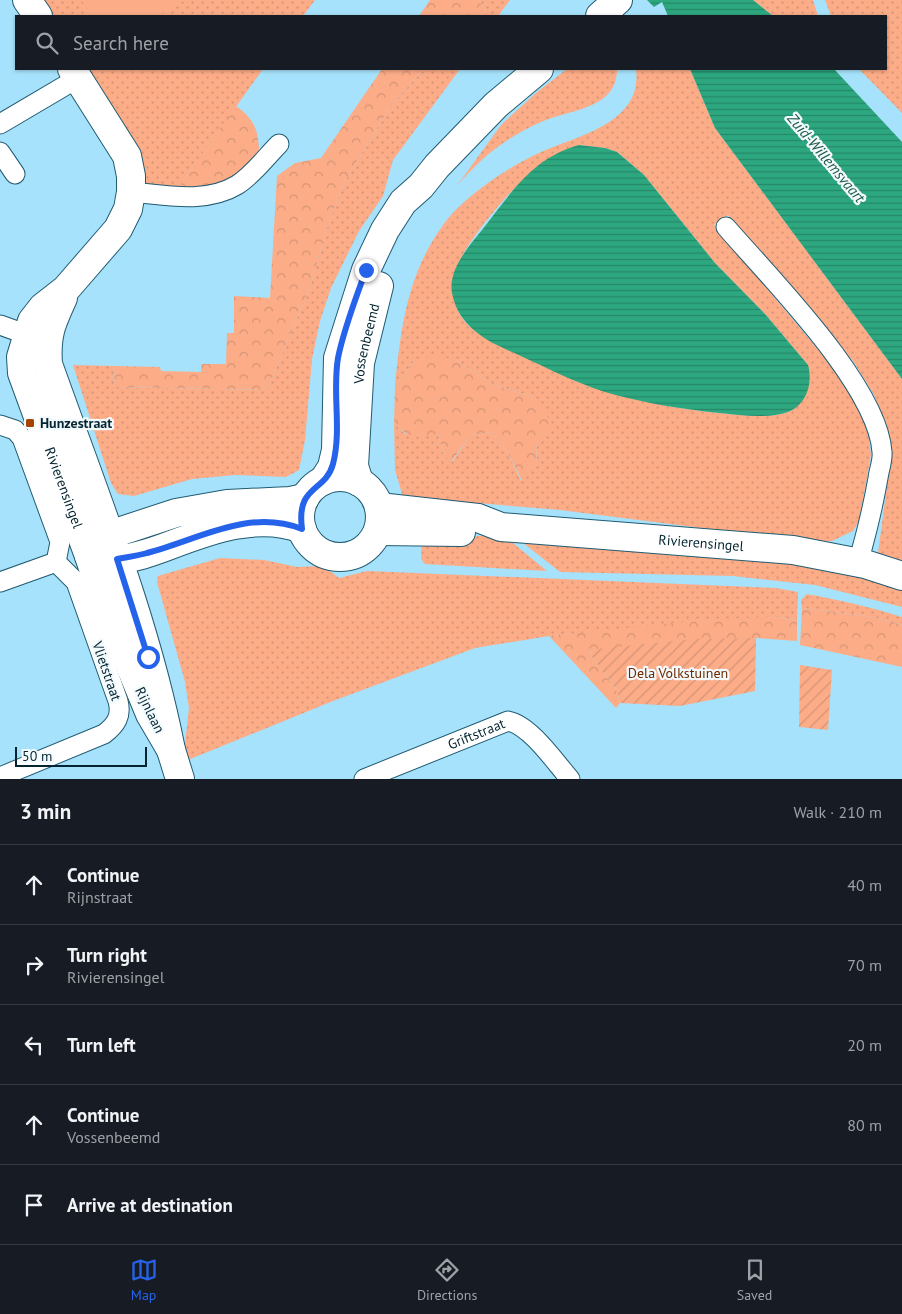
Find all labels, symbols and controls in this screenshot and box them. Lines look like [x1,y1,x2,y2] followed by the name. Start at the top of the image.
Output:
[15,15,887,70] search box
[33,29,61,57] icon: search
[73,31,169,55] text: Search here
[783,108,870,207] water label: Zuid-Willemsvaart
[355,259,378,282] route end
[350,302,383,385] street label: Vossenbeemd
[40,414,112,432] place label: Hunzestraat
[24,417,36,429] marker: Hunzestraat
[41,444,87,531] street label: Rivierensingel
[658,530,744,555] street label: Rivierensingel
[88,638,126,703] street label: Vlietstraat
[137,646,160,669] route start
[628,664,728,682] park label: Dela Volkstuinen
[131,684,169,736] street label: Rijnlaan
[445,714,508,753] street label: Griftstraat
[15,744,148,767] scale bar
[22,747,52,765] text: 50 m
[20,798,71,825] text: 3 min
[793,802,882,822] text: Walk · 210 m
[67,863,139,887] text: Continue
[20,871,48,899] icon: ahead
[847,875,882,895] text: 40 m
[67,887,133,907] text: Rijnstraat
[67,943,147,967] text: Turn right
[20,951,48,979] icon: right
[847,955,882,975] text: 70 m
[67,967,164,987] text: Rivierensingel
[20,1031,48,1059] icon: left
[67,1033,136,1057] text: Turn left
[847,1035,882,1055] text: 20 m
[67,1103,139,1127] text: Continue
[20,1111,48,1139] icon: ahead
[847,1115,882,1135] text: 80 m
[67,1127,160,1147] text: Vossenbeemd
[20,1191,48,1219] icon: arrive
[67,1193,233,1217] text: Arrive at destination
[130,1256,158,1304] tab: Map
[417,1256,477,1304] tab: Directions
[737,1256,772,1304] tab: Saved

